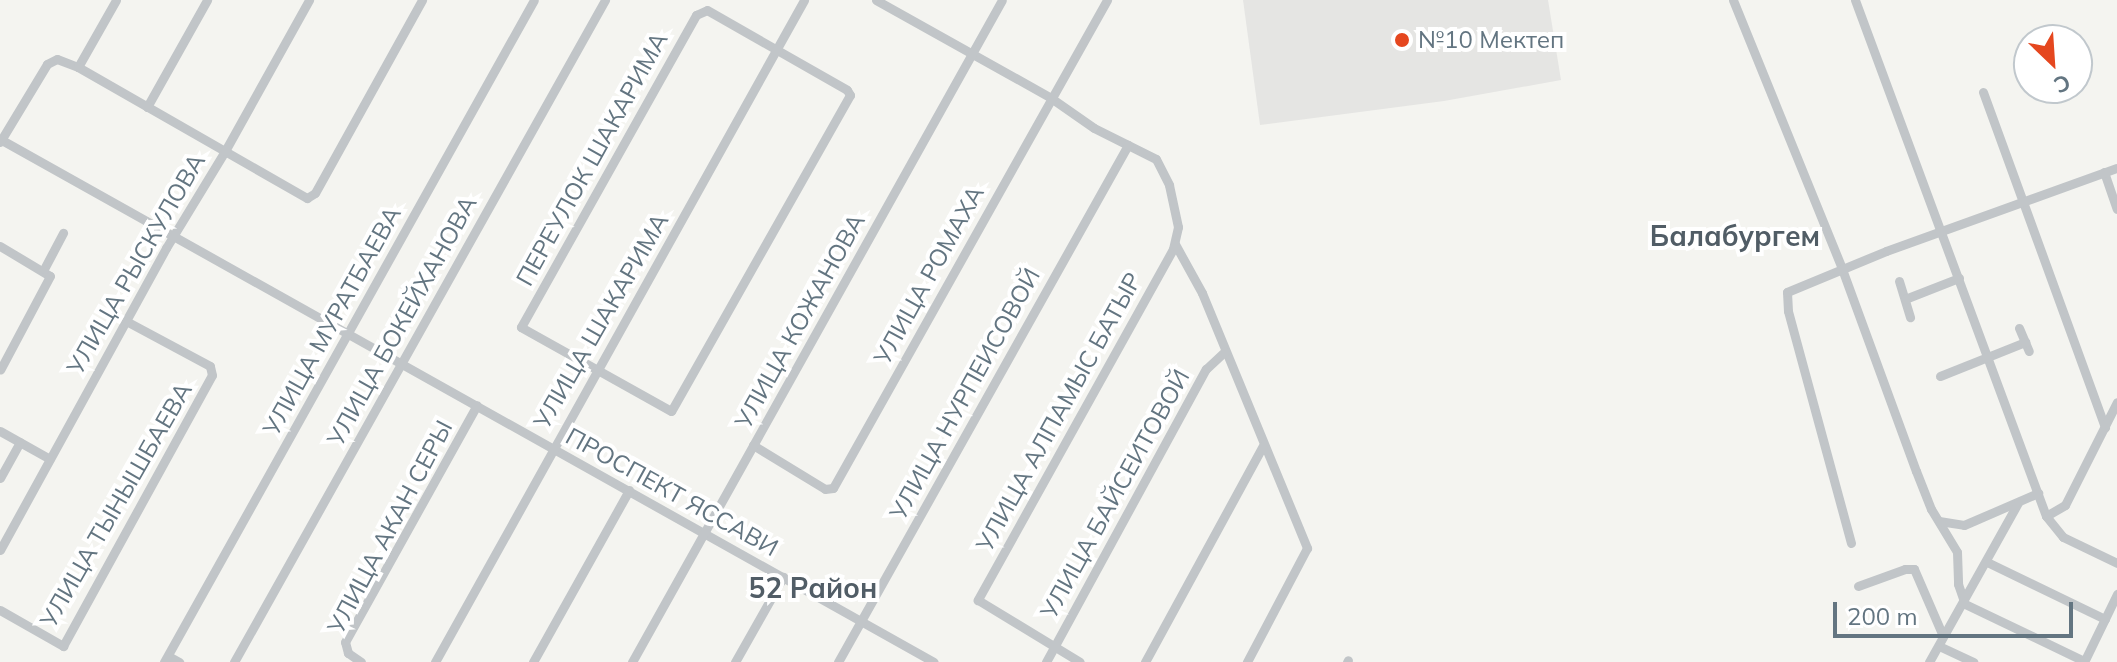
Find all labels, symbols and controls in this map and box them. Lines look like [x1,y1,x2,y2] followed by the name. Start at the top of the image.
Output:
[2013,24,2093,104] north arrow
[1418,26,1564,54] place label: №10 Мектеп
[510,27,674,291] street label: ПЕРЕУЛОК ШАКАРИМА
[1393,31,1411,49] marker: №10 Мектеп
[2050,68,2075,100] text: С
[61,148,211,380] street label: УЛИЦА РЫСКУЛОВА
[868,181,990,369] street label: УЛИЦА РОМАХА
[321,191,483,451] street label: УЛИЦА БОКЕЙХАНОВА
[257,201,407,441] street label: УЛИЦА МУРАТБАЕВА
[528,208,674,434] street label: УЛИЦА ШАКАРИМА
[729,209,871,433] street label: УЛИЦА КОЖАНОВА
[1650,219,1820,253] district label: Балабургем
[884,263,1046,525] street label: УЛИЦА НУРПЕИСОВОЙ
[970,268,1148,556] street label: УЛИЦА АЛПАМЫС БАТЫР
[1034,364,1196,624] street label: УЛИЦА БАЙСЕИТОВОЙ
[34,378,198,632] street label: УЛИЦА ТЫНЫШБАЕВА
[321,415,459,639] street label: УЛИЦА АКАН СЕРЫ
[561,422,783,562] street label: ПРОСПЕКТ ЯССАВИ
[749,571,877,605] district label: 52 Район
[1837,586,2077,636] scale bar
[1847,601,1918,631] text: 200 m

